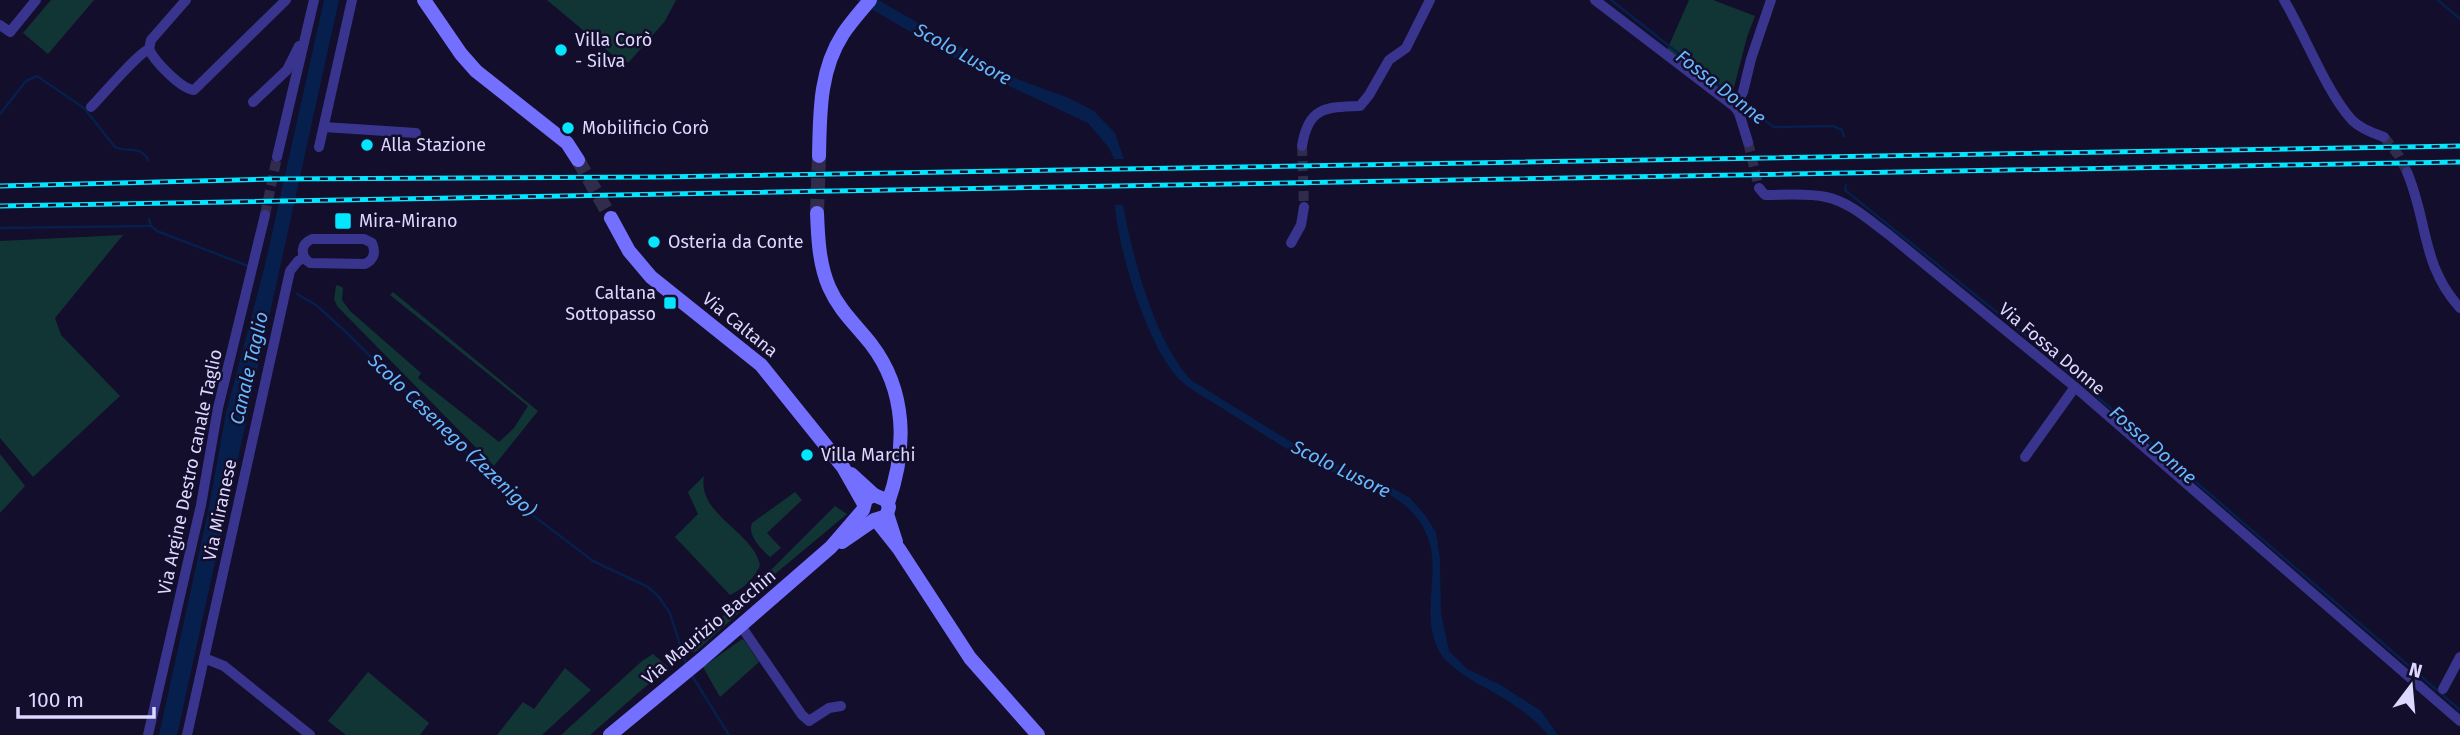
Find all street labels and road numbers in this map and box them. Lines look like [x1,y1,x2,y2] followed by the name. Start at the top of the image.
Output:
[698,288,782,362] street label: Via Caltana
[1994,298,2110,400] street label: Via Fossa Donne
[153,347,227,597] street label: Via Argine Destro canale Taglio
[198,457,242,563] street label: Via Miranese
[638,565,780,689] street label: Via Maurizio Bacchin

